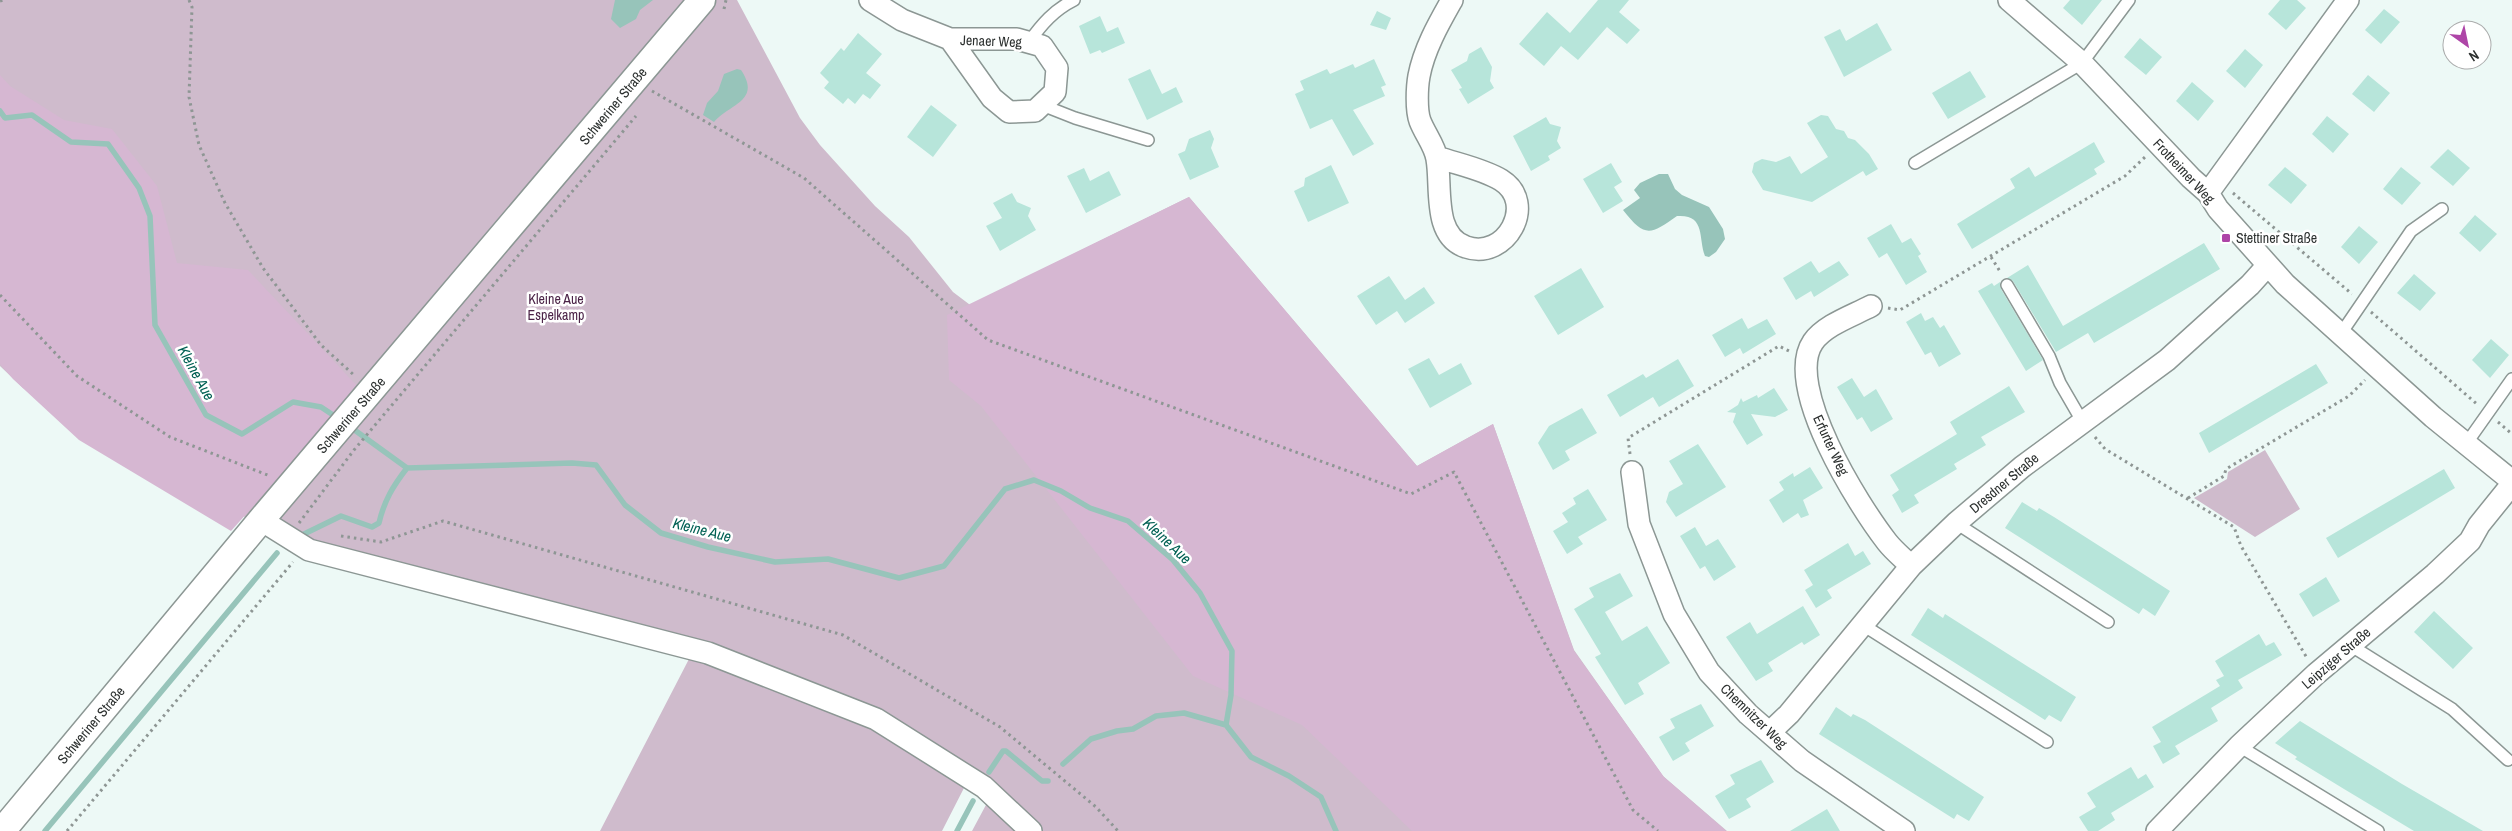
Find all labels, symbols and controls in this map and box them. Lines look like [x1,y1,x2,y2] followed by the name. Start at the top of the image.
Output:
[2442,20,2492,70] north arrow
[960,31,1023,51] street label: Jenaer Weg
[2466,46,2482,66] text: N
[575,64,651,148] street label: Schweriner Straße
[2149,135,2219,208] street label: Frotheimer Weg
[2236,229,2317,247] place label: Stettiner Straße
[2220,232,2232,244] marker: Stettiner Straße
[528,290,584,324] park label: Kleine Aue Espelkamp
[173,342,220,404] water label: Kleine Aue
[313,373,389,457] street label: Schweriner Straße
[1809,412,1853,479] street label: Erfurter Weg
[1966,449,2042,517] street label: Dresdner Straße
[671,512,734,547] water label: Kleine Aue
[1138,513,1196,569] water label: Kleine Aue
[2298,623,2374,693] street label: Leipziger Straße
[1717,680,1792,753] street label: Chemnitzer Weg
[53,683,129,767] street label: Schweriner Straße

